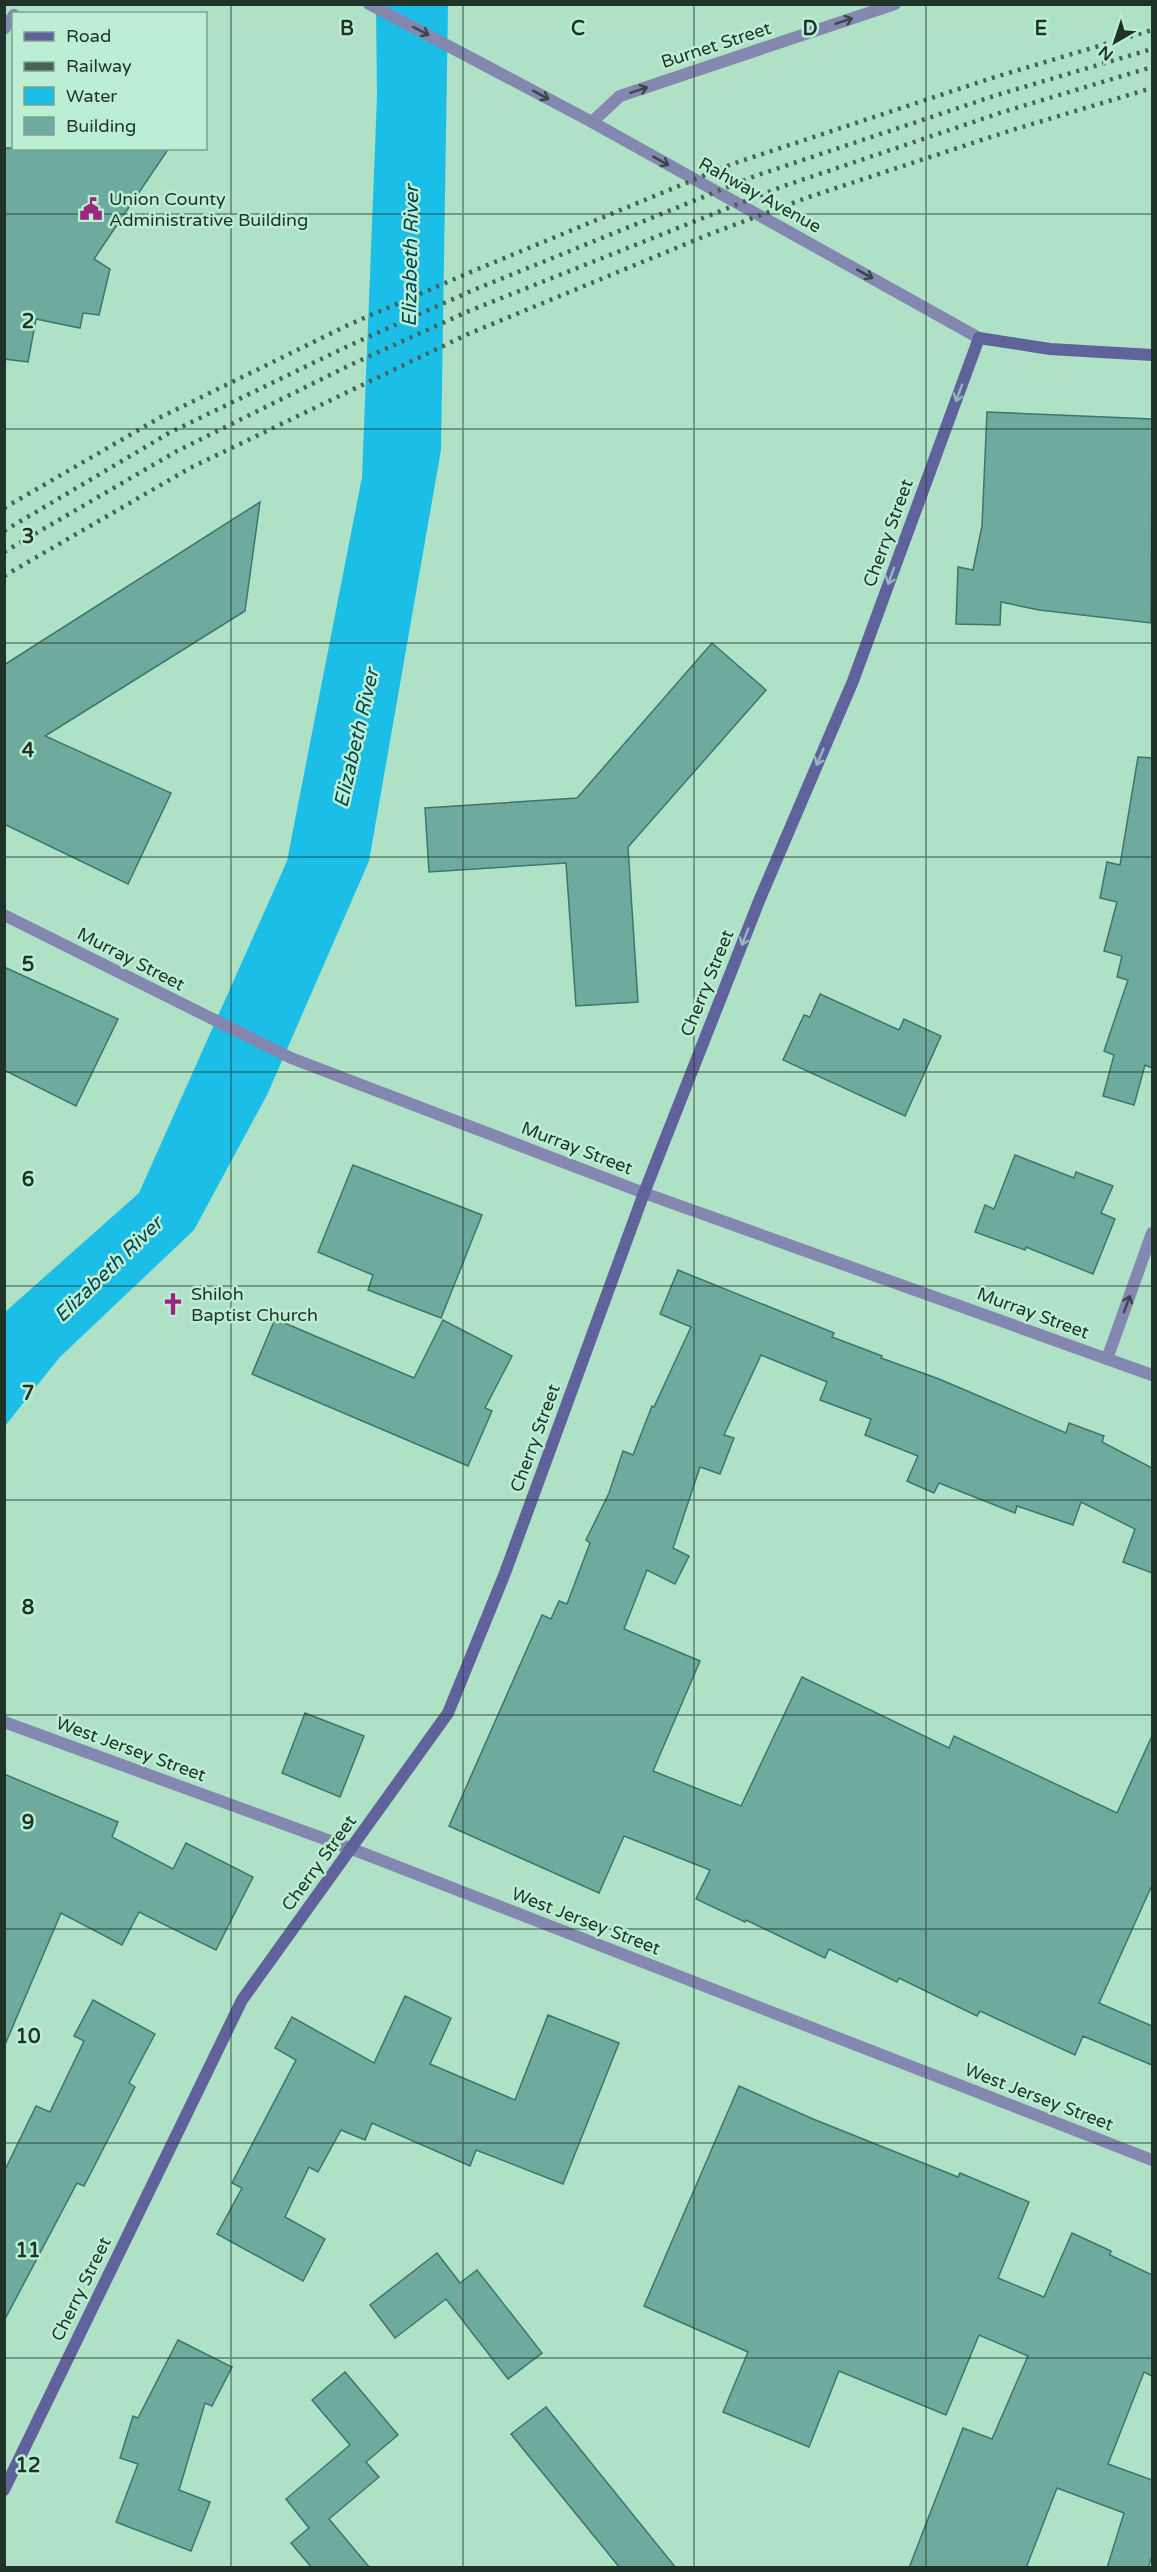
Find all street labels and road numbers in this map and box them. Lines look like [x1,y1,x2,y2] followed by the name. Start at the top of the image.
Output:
[658,17,774,73] street label: Burnet Street
[695,152,825,238] street label: Rahway Avenue
[858,476,918,590] street label: Cherry Street
[74,922,189,996] street label: Murray Street
[676,926,738,1040] street label: Cherry Street
[518,1117,636,1179] street label: Murray Street
[974,1283,1092,1343] street label: Murray Street
[505,1381,565,1495] street label: Cherry Street
[53,1712,209,1786] street label: West Jersey Street
[277,1811,361,1915] street label: Cherry Street
[508,1882,664,1960] street label: West Jersey Street
[961,2058,1117,2136] street label: West Jersey Street
[46,2233,116,2345] street label: Cherry Street

